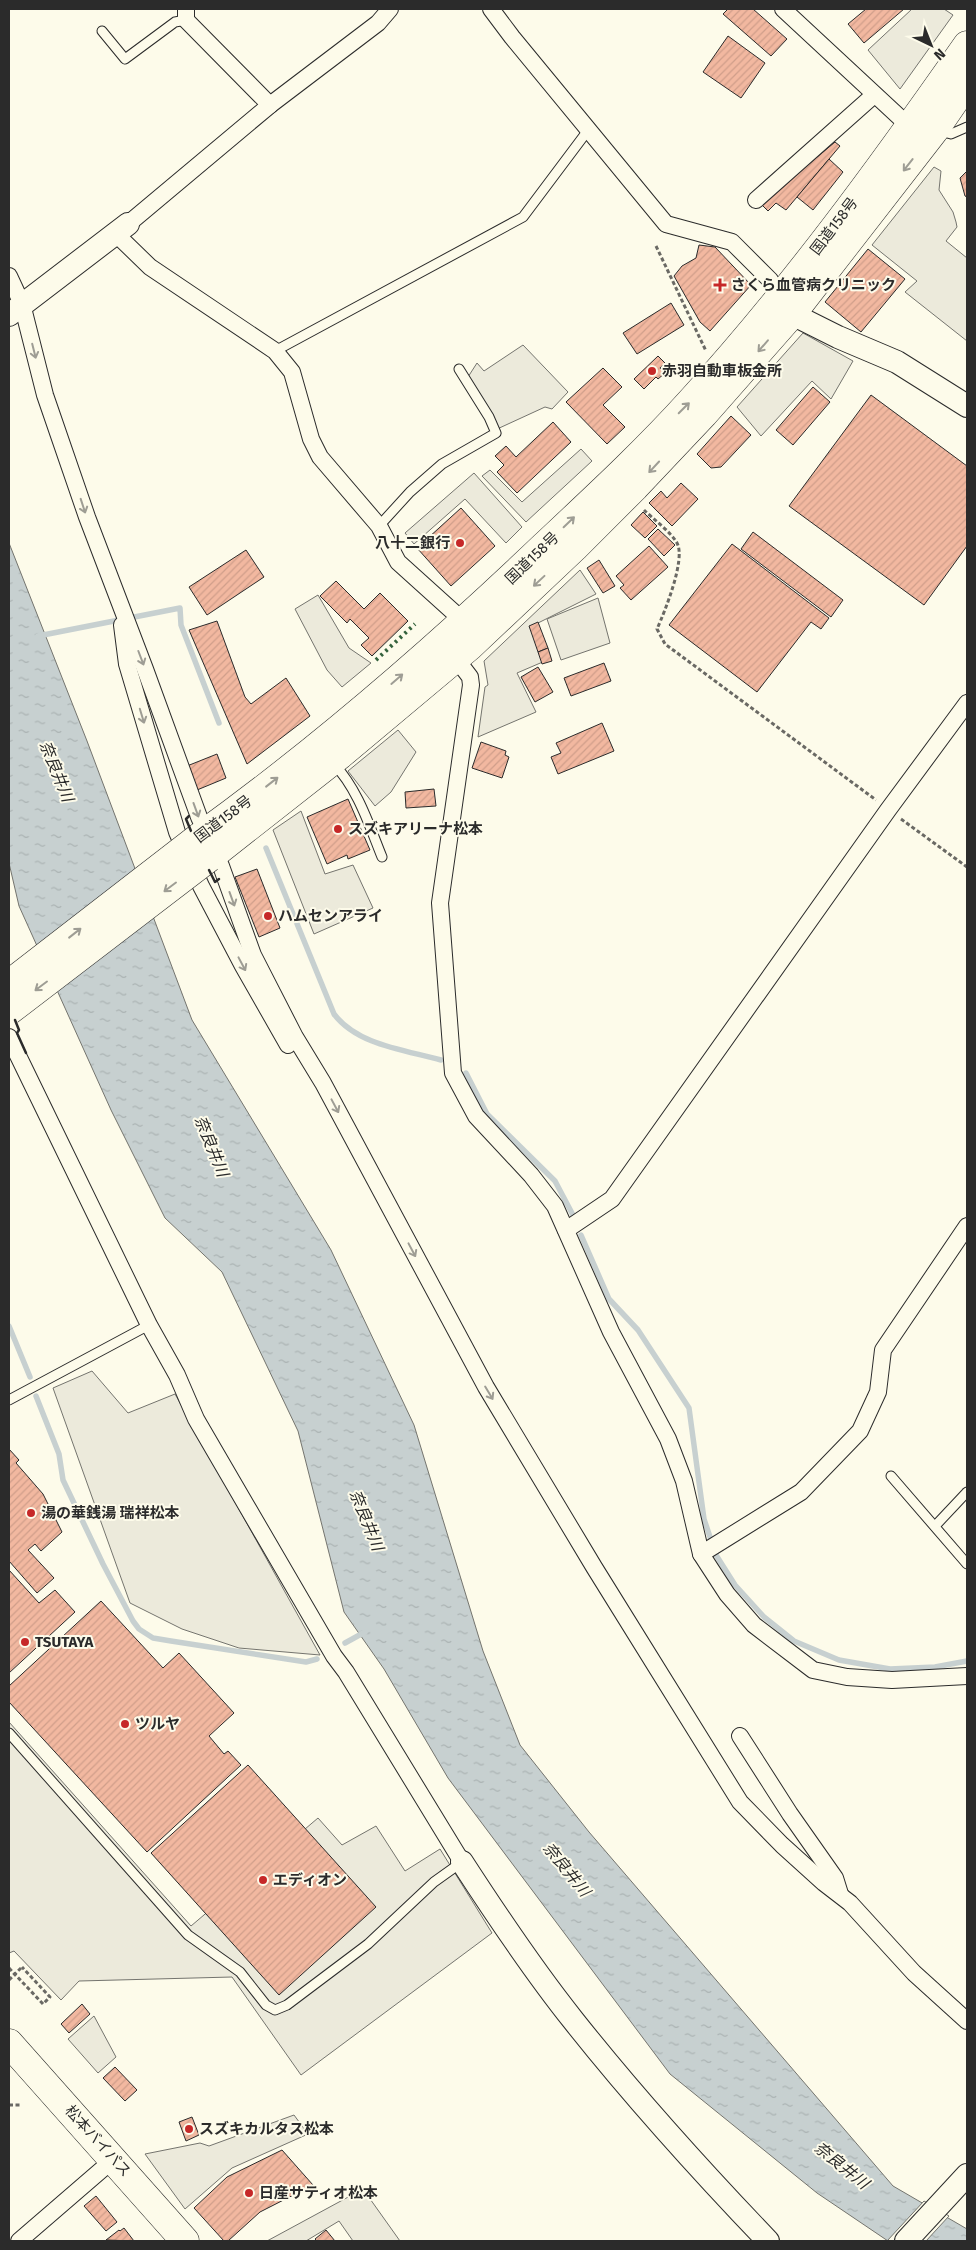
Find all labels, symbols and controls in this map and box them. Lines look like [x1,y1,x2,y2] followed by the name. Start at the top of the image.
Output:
[906,20,956,70] north arrow
[930,45,949,64] text: N
[902,158,913,171] one-way arrow
[807,194,861,258] street label: 国道158号
[731,276,896,294] place label: さくら血管病クリニック
[713,278,727,292] marker: さくら血管病クリニック
[757,340,769,353] one-way arrow
[30,343,39,359] one-way arrow
[662,362,782,380] place label: 赤羽自動車板金所
[646,365,658,377] marker: 赤羽自動車板金所
[678,402,691,414] one-way arrow
[648,461,660,473] one-way arrow
[79,497,89,513] one-way arrow
[563,516,576,528] one-way arrow
[502,528,562,588] street label: 国道158号
[375,534,450,552] place label: 八十二銀行
[454,537,466,549] marker: 八十二銀行
[532,575,545,587] one-way arrow
[137,649,146,665] one-way arrow
[390,673,403,684] one-way arrow
[138,708,148,724] one-way arrow
[36,738,78,806] water label: 奈良井川
[265,776,278,787] one-way arrow
[191,792,255,846] street label: 国道158号
[192,802,201,818] one-way arrow
[348,820,483,838] place label: スズキアリーナ松本
[332,823,344,835] marker: スズキアリーナ松本
[164,882,177,893] one-way arrow
[228,890,237,906] one-way arrow
[278,907,383,925] place label: ハムセンアライ
[262,910,274,922] marker: ハムセンアライ
[68,927,81,938] one-way arrow
[237,956,247,971] one-way arrow
[34,981,48,991] one-way arrow
[330,1099,340,1114] one-way arrow
[191,1113,233,1181] water label: 奈良井川
[407,1242,417,1257] one-way arrow
[485,1385,495,1399] one-way arrow
[346,1487,388,1555] water label: 奈良井川
[41,1504,180,1522] place label: 湯の華銭湯 瑞祥松本
[25,1507,37,1519] marker: 湯の華銭湯 瑞祥松本
[35,1633,95,1651] place label: TSUTAYA
[19,1636,31,1648] marker: TSUTAYA
[135,1715,180,1733] place label: ツルヤ
[119,1718,131,1730] marker: ツルヤ
[539,1838,595,1902] water label: 奈良井川
[273,1871,347,1889] place label: エディオン
[257,1874,269,1886] marker: エディオン
[61,2102,135,2180] street label: 松本バイパス
[199,2120,334,2138] place label: スズキカルタス松本
[183,2123,195,2135] marker: スズキカルタス松本
[811,2138,874,2194] water label: 奈良井川
[259,2184,378,2202] place label: 日産サティオ松本
[243,2187,255,2199] marker: 日産サティオ松本

